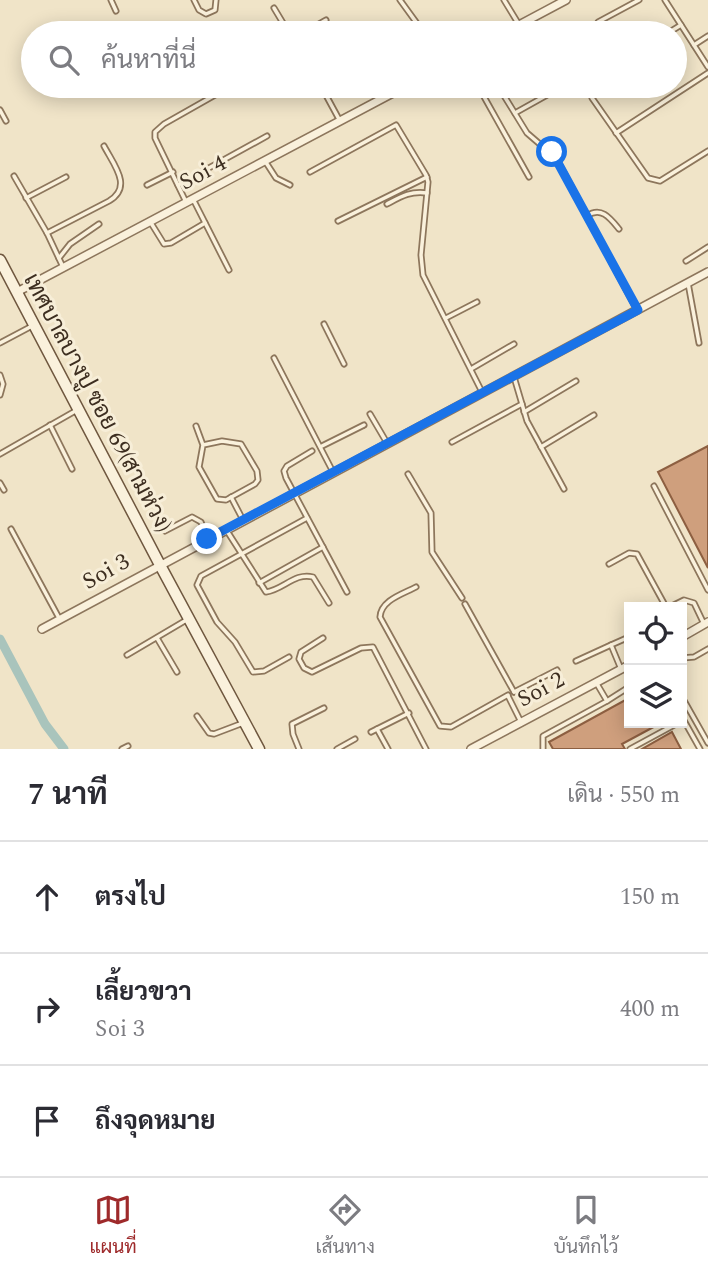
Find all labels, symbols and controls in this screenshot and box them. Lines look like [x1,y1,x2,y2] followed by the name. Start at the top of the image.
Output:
[21,21,687,98] search box
[101,40,196,80] text: ค้นหาที่นี่
[45,41,83,79] icon: search
[536,136,567,167] route start
[173,146,234,200] street label: Soi 4
[14,267,180,539] street label: เทศบาลบางปู ซอย 69(สามห่วง)
[191,523,222,554] route end
[76,545,136,599] street label: Soi 3
[624,602,687,728] map controls
[624,602,687,665] button: locate
[511,663,571,717] street label: Soi 2
[624,665,687,728] button: layers
[28,772,107,818] text: 7 นาที
[567,778,680,813] text: เดิน · 550 m
[95,877,166,917] text: ตรงไป
[28,878,66,916] icon: ahead
[620,880,680,915] text: 150 m
[95,972,192,1012] text: เลี้ยวขวา
[28,990,66,1028] icon: right
[620,992,680,1027] text: 400 m
[95,1012,145,1047] text: Soi 3
[95,1101,216,1141] text: ถึงจุดหมาย
[28,1102,66,1140] icon: arrive
[89,1191,137,1262] tab: แผนที่
[316,1191,375,1262] tab: เส้นทาง
[554,1191,619,1262] tab: บันทึกไว้

